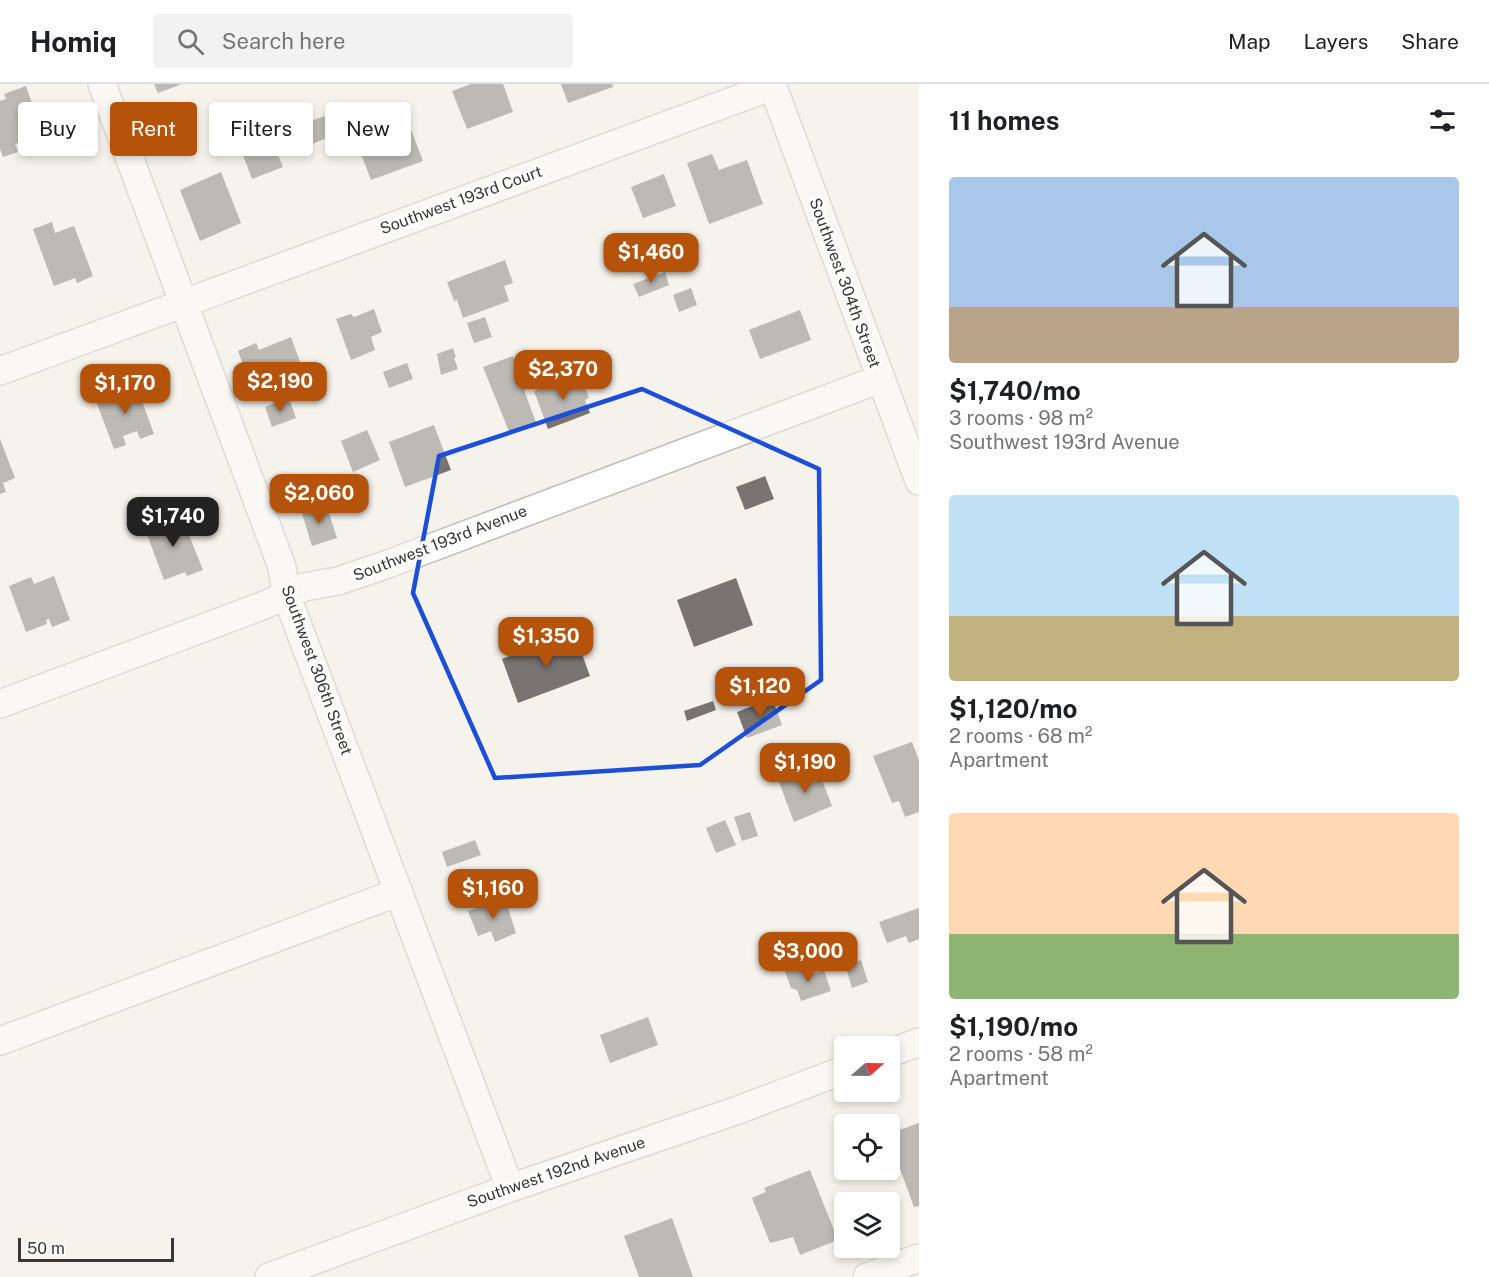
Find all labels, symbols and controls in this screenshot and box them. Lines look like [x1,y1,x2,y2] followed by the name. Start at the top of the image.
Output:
[153,14,573,68] search box
[30,25,117,58] text: Homiq
[174,25,207,58] icon: search
[222,28,345,54] text: Search here
[1228,29,1271,54] text: Map
[1304,29,1368,54] text: Layers
[1401,29,1459,54] text: Share
[18,102,98,156] chip: Buy
[110,102,197,156] chip: Rent
[209,102,313,156] chip: Filters
[325,102,411,156] chip: New
[1426,104,1459,137] icon: filters
[949,105,1059,136] text: 11 homes
[377,162,545,238] street label: Southwest 193rd Court
[805,195,885,371] street label: Southwest 304th Street
[1150,216,1258,324] icon: home
[602,233,700,284] pin: $1,460
[618,240,684,264] text: $1,460
[514,350,612,401] pin: $2,370
[528,357,598,381] text: $2,370
[231,362,329,413] pin: $2,190
[76,364,174,415] pin: $1,170
[247,369,313,393] text: $2,190
[94,371,156,395] text: $1,170
[949,375,1081,406] text: $1,740/mo
[949,406,1093,430] text: 3 rooms · 98 m²
[949,430,1180,454] text: Southwest 193rd Avenue
[270,474,368,525] pin: $2,060
[284,481,354,505] text: $2,060
[124,497,222,548] pin: $1,740
[350,501,530,585] street label: Southwest 193rd Avenue
[141,504,205,528] text: $1,740
[1150,534,1258,642] icon: home
[277,583,357,757] street label: Southwest 306th Street
[497,617,595,668] pin: $1,350
[512,624,580,648] text: $1,350
[711,667,809,718] pin: $1,120
[729,674,791,698] text: $1,120
[949,693,1078,724] text: $1,120/mo
[949,724,1092,748] text: 2 rooms · 68 m²
[756,743,854,794] pin: $1,190
[949,748,1049,772] text: Apartment
[774,750,836,774] text: $1,190
[1150,852,1258,960] icon: home
[444,869,542,920] pin: $1,160
[462,876,524,900] text: $1,160
[759,932,857,983] pin: $3,000
[773,939,844,963] text: $3,000
[949,1011,1078,1042] text: $1,190/mo
[834,1036,900,1102] north arrow
[834,1036,900,1258] map controls
[949,1042,1093,1066] text: 2 rooms · 58 m²
[949,1066,1049,1090] text: Apartment
[834,1114,900,1180] button: locate
[464,1133,648,1211] street label: Southwest 192nd Avenue
[834,1192,900,1258] button: layers
[18,1235,174,1262] scale bar
[27,1239,65,1258] text: 50 m

